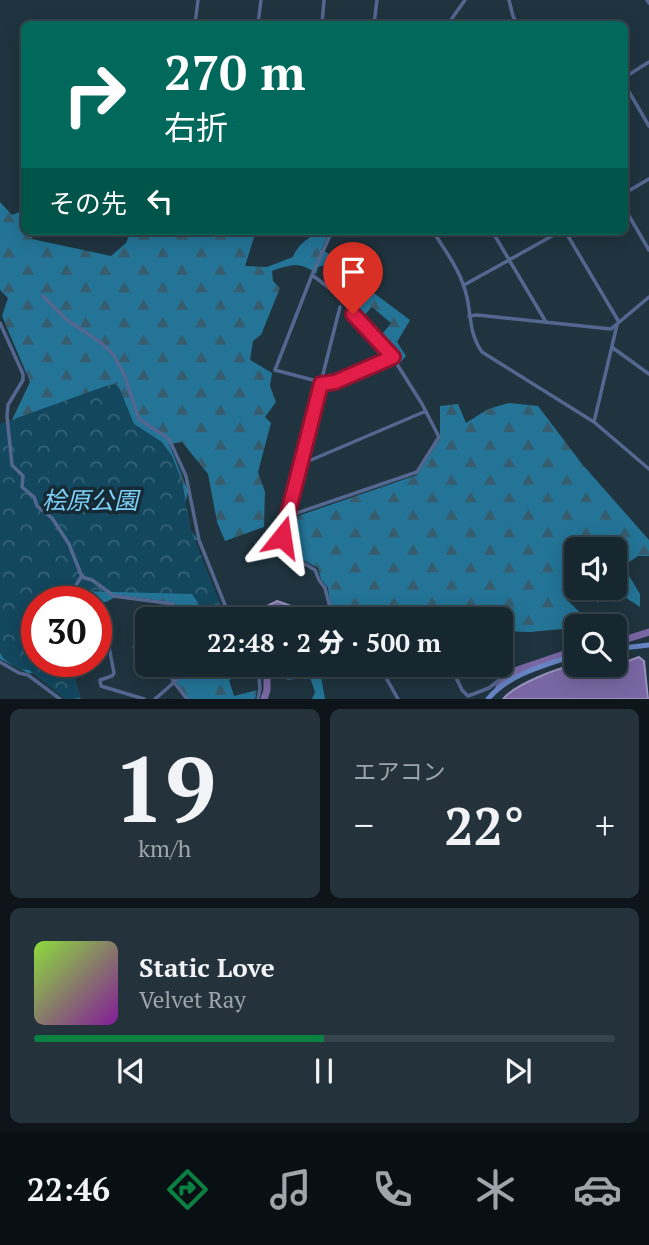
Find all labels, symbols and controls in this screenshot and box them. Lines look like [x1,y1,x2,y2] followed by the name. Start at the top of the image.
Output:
[164,39,306,104] text: 270 m
[49,49,140,140] icon: right
[164,106,228,148] text: 右折
[141,182,179,220] icon: left
[49,186,127,220] text: その先
[323,242,383,314] pin
[334,253,372,291] icon: arrive
[42,484,141,516] park label: 桧原公園
[245,500,319,574] position arrow
[564,537,627,677] map controls
[564,537,627,600] button: sound
[21,586,112,677] speed limit sign: 30
[564,614,627,677] button: search
[207,625,441,659] text: 22:48 · 2 分 · 500 m
[113,727,216,848] text: 19
[354,756,446,787] text: エアコン
[444,791,524,860] text: 22°
[354,800,374,850] text: −
[595,800,615,850] text: +
[138,833,191,864] text: km/h
[139,950,275,984] text: Static Love
[139,984,246,1015] text: Velvet Ray
[112,1052,150,1090] icon: previous
[305,1052,343,1090] icon: pause
[499,1052,537,1090] icon: next
[163,1165,212,1214] icon: directions
[266,1165,315,1214] icon: music
[368,1165,417,1214] icon: phone
[471,1165,520,1214] icon: climate
[573,1165,622,1214] icon: car
[27,1168,110,1210] text: 22:46

